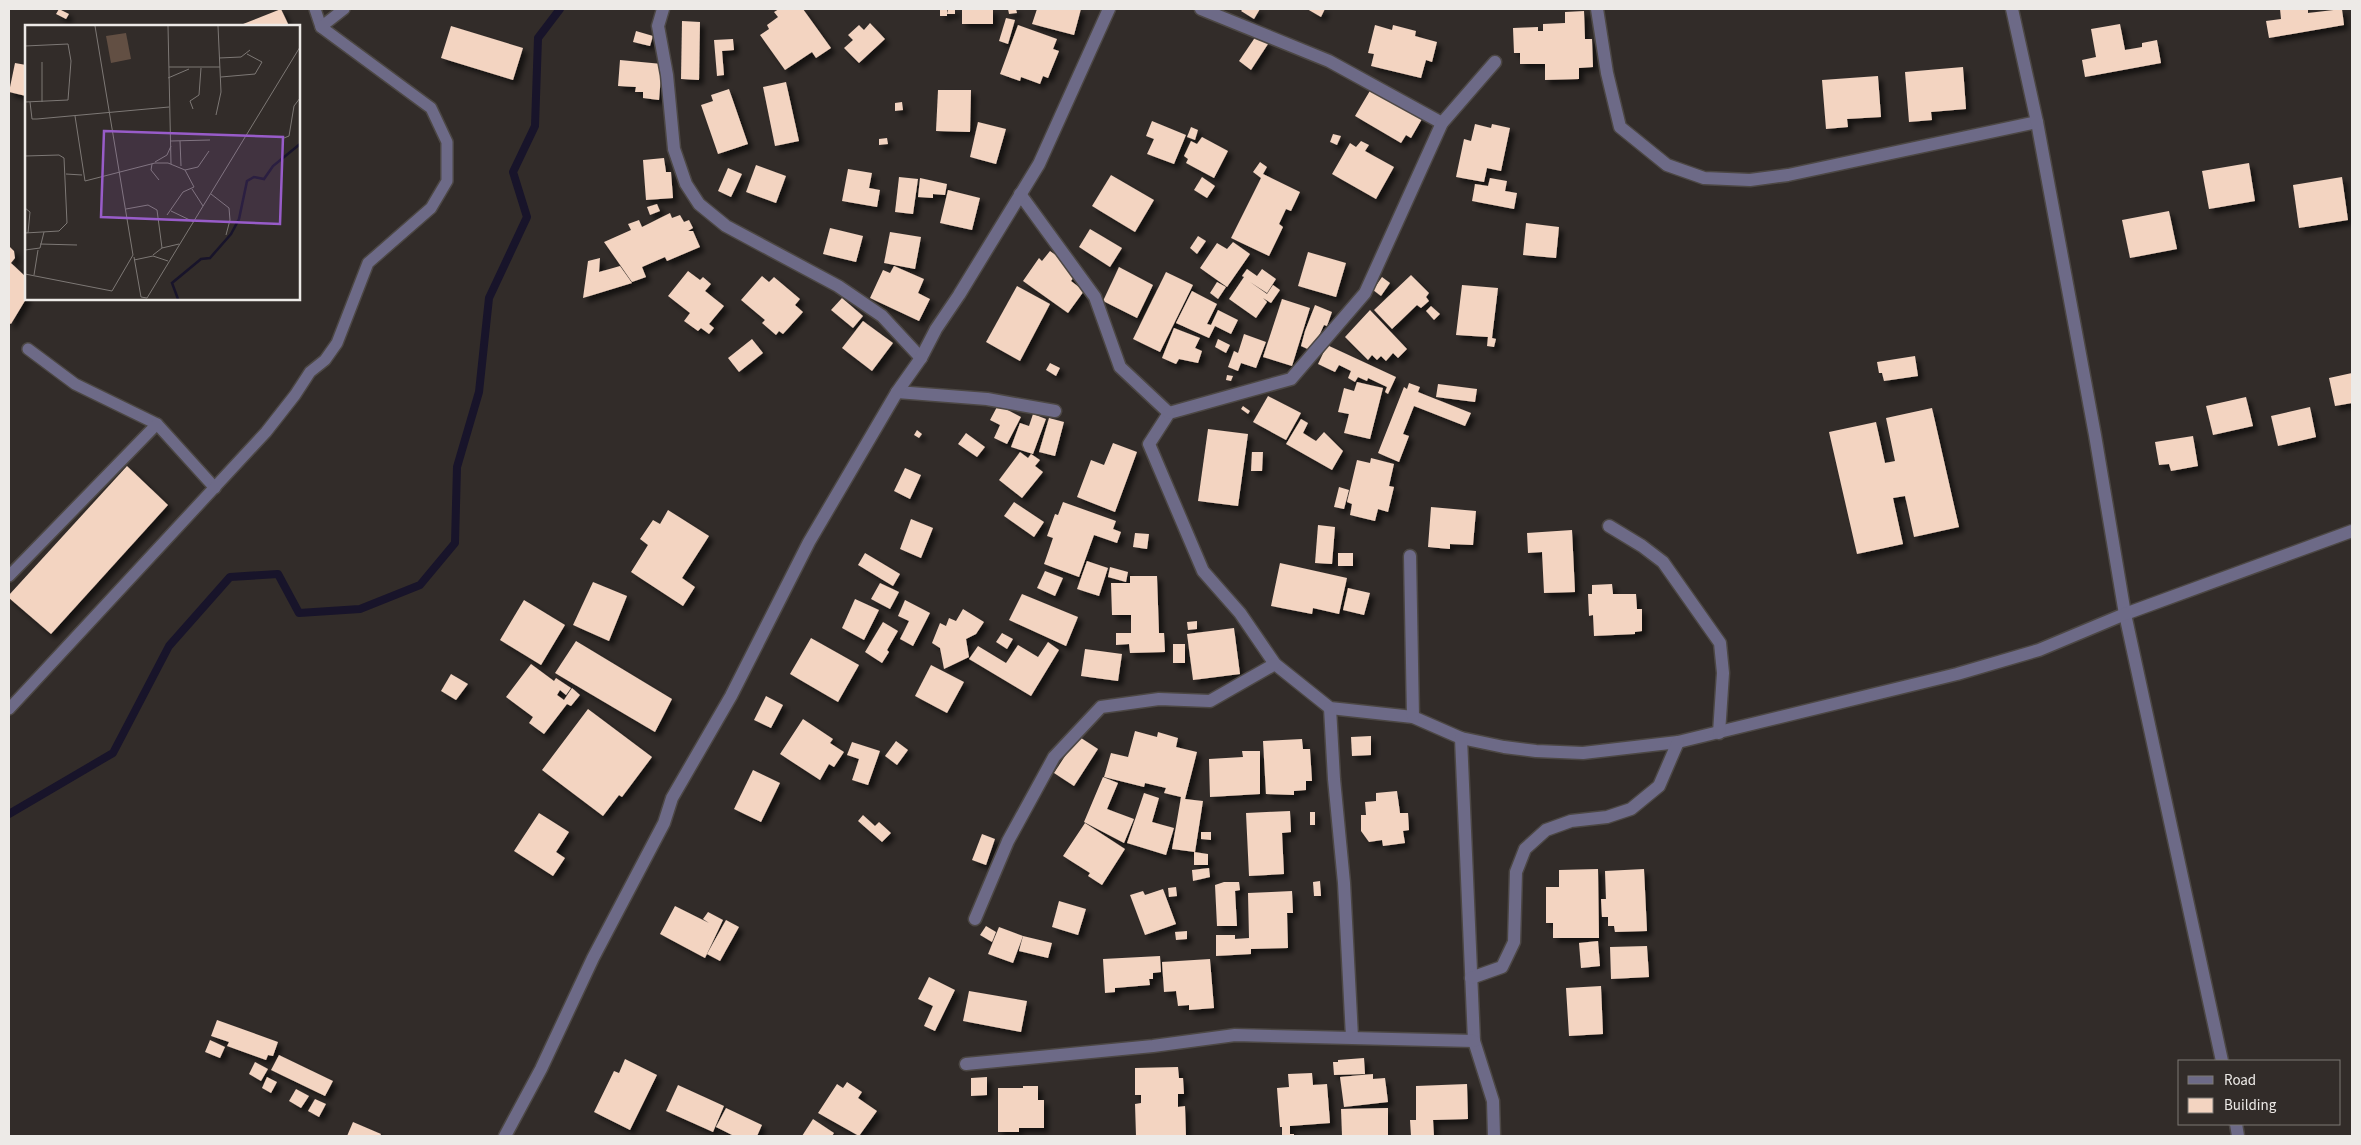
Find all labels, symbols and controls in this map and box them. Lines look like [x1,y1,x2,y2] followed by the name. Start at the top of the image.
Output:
[25,25,300,300] inset map
[2178,1060,2341,1125] legend
[2224,1070,2256,1091] text: Road
[2224,1095,2277,1116] text: Building

